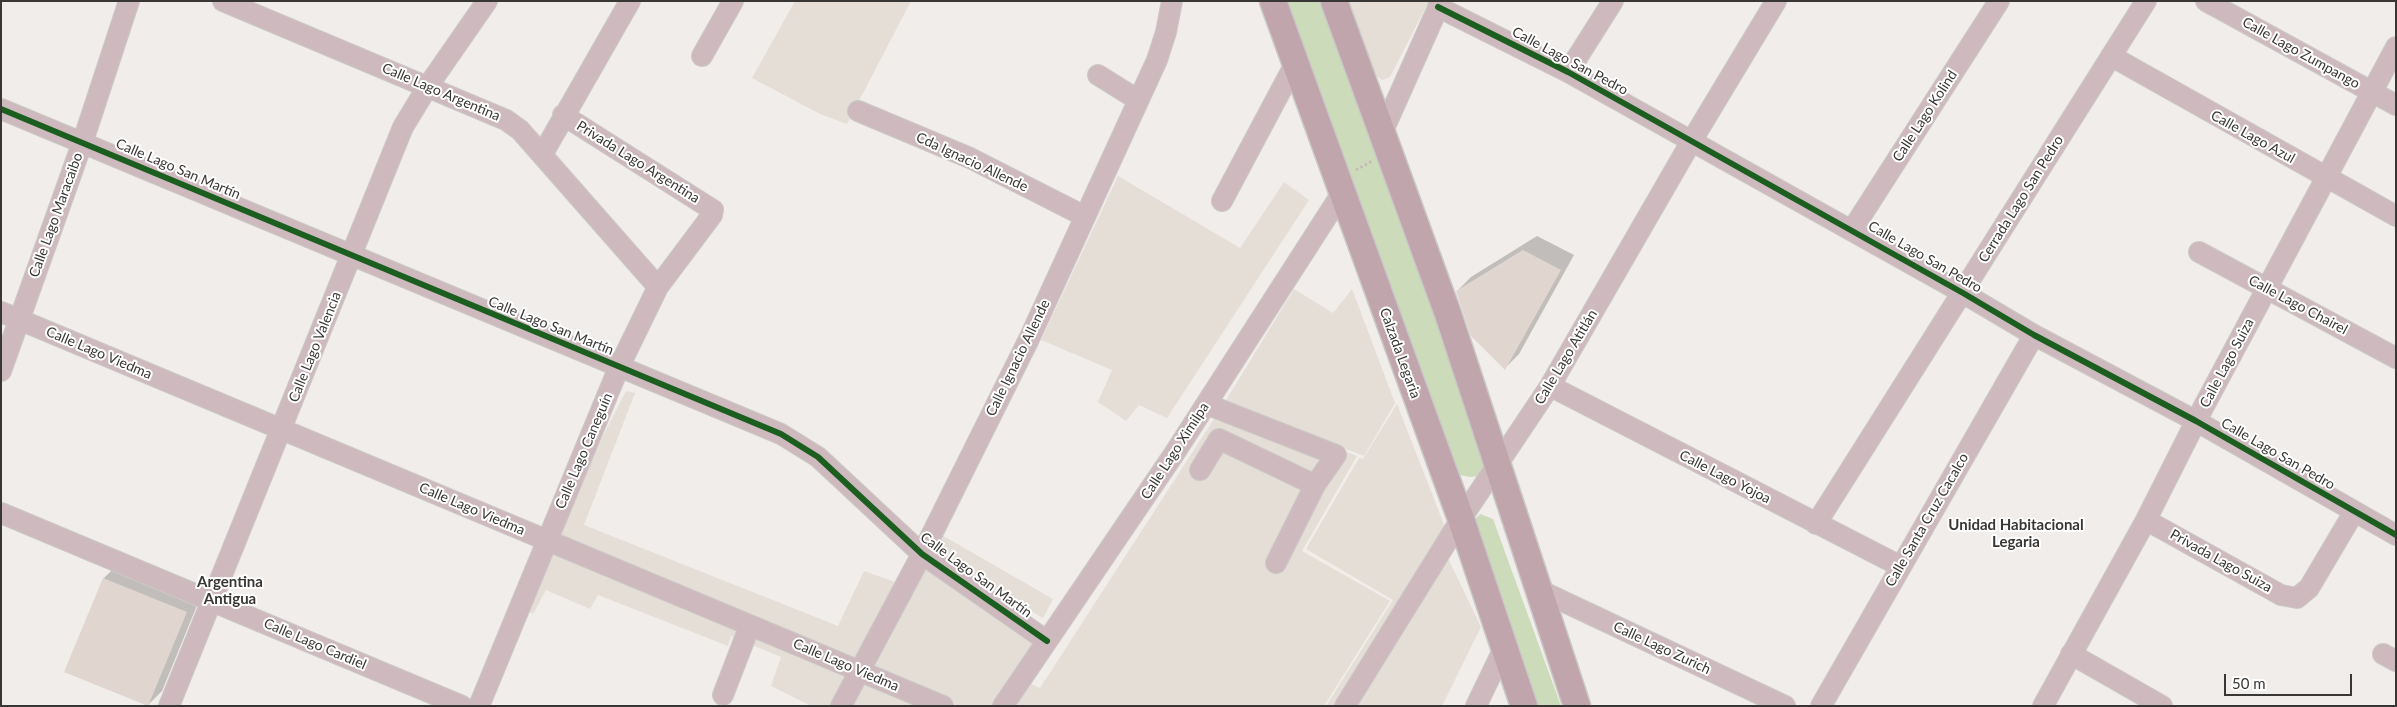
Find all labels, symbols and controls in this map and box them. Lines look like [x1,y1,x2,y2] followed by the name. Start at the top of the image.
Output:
[2239,14,2363,92] street label: Calle Lago Zumpango
[1509,23,1631,99] street label: Calle Lago San Pedro
[379,59,503,125] street label: Calle Lago Argentina
[1889,67,1961,165] street label: Calle Lago Kolind
[2208,107,2298,167] street label: Calle Lago Azul
[573,117,703,207] street label: Privada Lago Argentina
[913,129,1031,195] street label: Cda Ignacio Allende
[1975,132,2067,266] street label: Cerrada Lago San Pedro
[113,135,243,203] street label: Calle Lago San Martín
[26,150,86,280] street label: Calle Lago Maracaibo
[1865,218,1985,296] street label: Calle Lago San Pedro
[2246,272,2350,338] street label: Calle Lago Chairel
[285,289,345,405] street label: Calle Lago Valencia
[486,293,616,359] street label: Calle Lago San Martín
[982,297,1054,419] street label: Calle Ignacio Allende
[1376,305,1424,401] street label: Calzada Legaria
[1531,307,1601,407] street label: Calle Lago Atitlán
[2196,316,2258,410] street label: Calle Lago Suiza
[44,323,154,383] street label: Calle Lago Viedma
[552,390,616,512] street label: Calle Lago Caneguín
[1137,399,1213,503] street label: Calle Lago Ximilpa
[2218,415,2338,493] street label: Calle Lago San Pedro
[1677,447,1773,507] street label: Calle Lago Yojoa
[1882,450,1972,590] street label: Calle Santa Cruz Cacalco
[417,479,527,539] street label: Calle Lago Viedma
[1948,516,2084,551] district label: Unidad Habitacional Legaria
[2167,526,2275,596] street label: Privada Lago Suiza
[917,529,1035,621] street label: Calle Lago San Martín
[197,573,263,608] district label: Argentina Antigua
[261,615,369,673] street label: Calle Lago Cardiel
[1611,618,1713,678] street label: Calle Lago Zurich
[791,635,901,695] street label: Calle Lago Viedma
[2227,664,2354,696] scale bar
[2232,674,2266,692] text: 50 m

